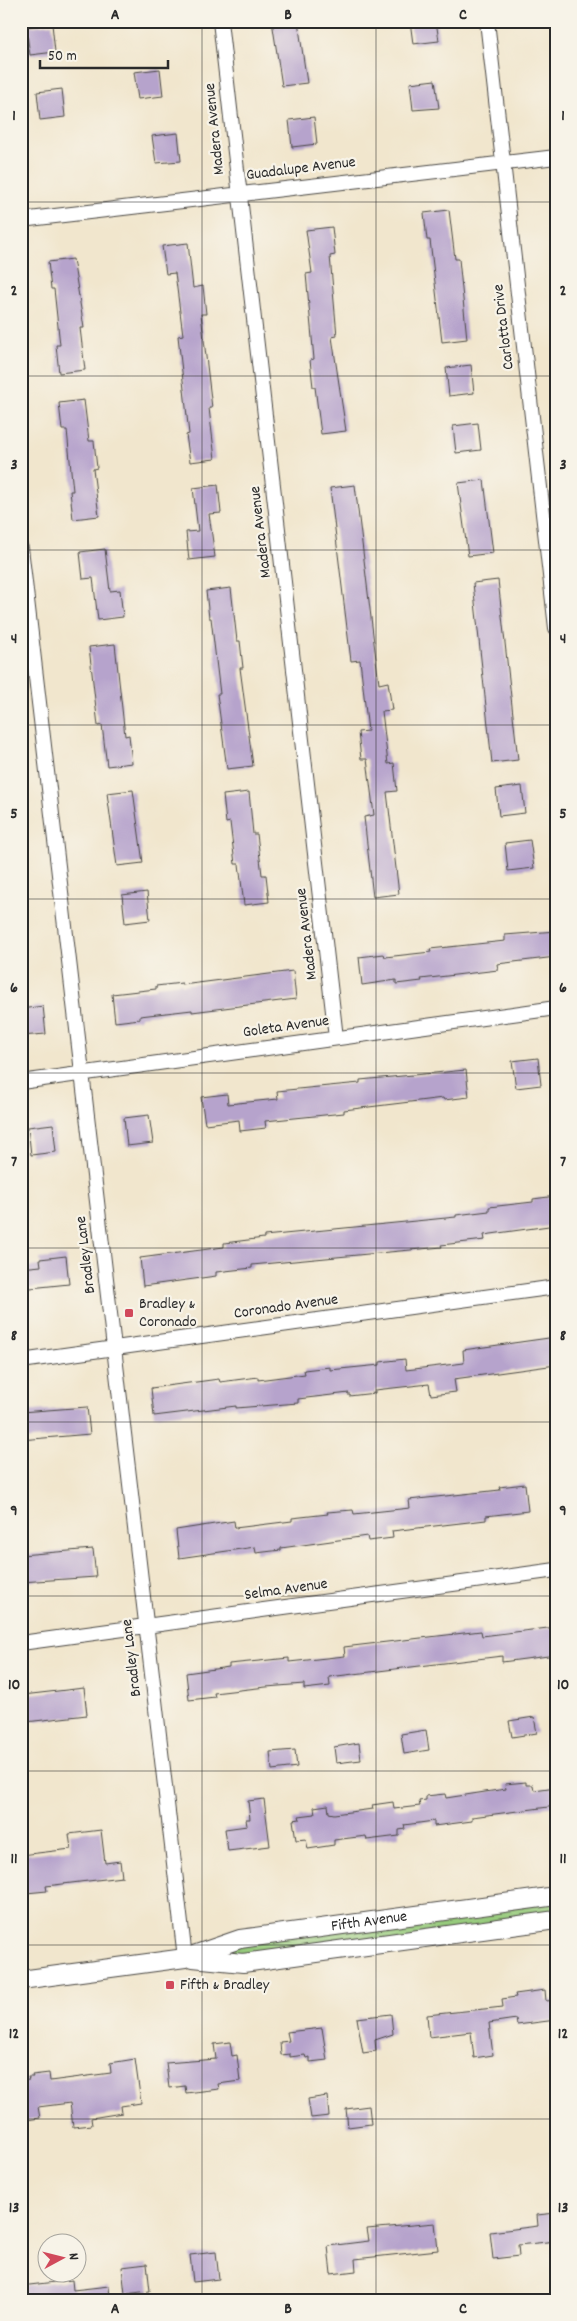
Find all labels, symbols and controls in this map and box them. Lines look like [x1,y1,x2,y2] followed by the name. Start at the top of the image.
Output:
[111,4,120,27] text: A
[284,4,292,27] text: B
[459,4,467,27] text: C
[40,38,168,70] scale bar
[48,46,77,68] text: 50 m
[199,82,231,176] street label: Madera Avenue
[12,105,16,128] text: 1
[561,105,565,128] text: 1
[245,151,357,187] street label: Guadalupe Avenue
[11,280,18,303] text: 2
[560,280,567,303] text: 2
[487,283,521,371] street label: Carlotta Drive
[10,454,18,477] text: 3
[559,454,567,477] text: 3
[244,485,278,579] street label: Madera Avenue
[11,628,17,651] text: 4
[560,628,566,651] text: 4
[10,803,18,826] text: 5
[559,803,567,826] text: 5
[290,887,324,981] street label: Madera Avenue
[10,977,18,1000] text: 6
[559,977,567,1000] text: 6
[241,1010,331,1044] street label: Goleta Avenue
[11,1151,17,1174] text: 7
[560,1151,566,1174] text: 7
[70,1215,102,1295] street label: Bradley Lane
[232,1288,340,1326] street label: Coronado Avenue
[139,1293,197,1334] place label: Bradley & Coronado
[123,1307,135,1319] marker: Bradley & Coronado
[11,1325,18,1348] text: 8
[560,1325,567,1348] text: 8
[10,1500,18,1523] text: 9
[559,1500,567,1523] text: 9
[243,1573,329,1607] street label: Selma Avenue
[116,1618,148,1698] street label: Bradley Lane
[8,1674,20,1697] text: 10
[557,1674,569,1697] text: 10
[10,1848,18,1871] text: 11
[559,1848,567,1871] text: 11
[330,1905,409,1938] street label: Fifth Avenue
[180,1974,270,1997] place label: Fifth & Bradley
[164,1979,176,1991] marker: Fifth & Bradley
[9,2023,19,2046] text: 12
[558,2023,568,2046] text: 12
[9,2197,19,2220] text: 13
[558,2197,568,2220] text: 13
[38,2234,88,2284] north arrow
[63,2252,83,2261] text: N
[111,2298,120,2321] text: A
[284,2298,292,2321] text: B
[459,2298,467,2321] text: C

